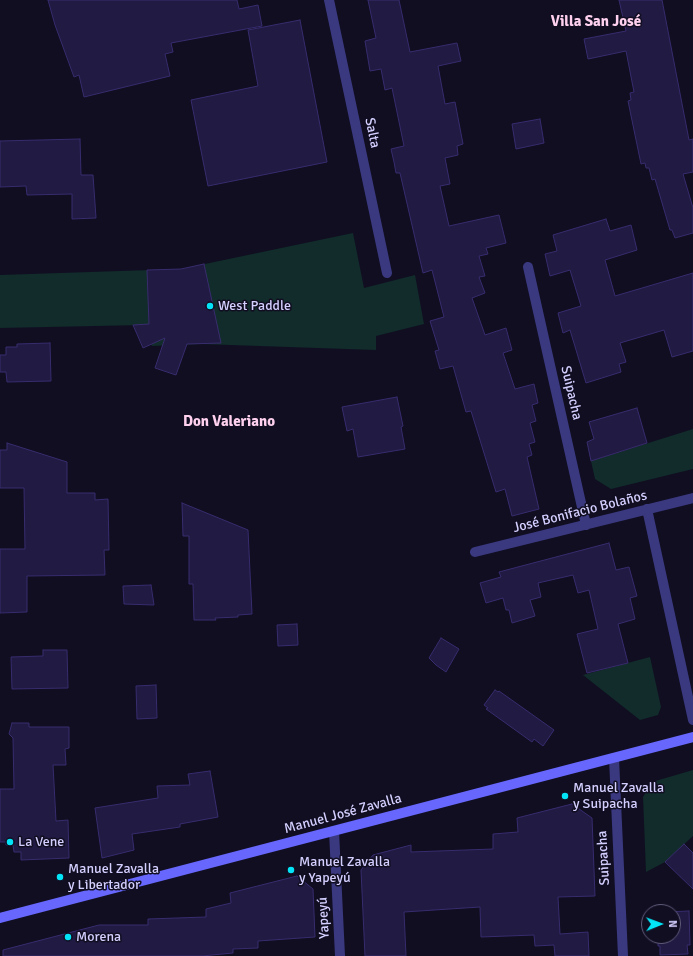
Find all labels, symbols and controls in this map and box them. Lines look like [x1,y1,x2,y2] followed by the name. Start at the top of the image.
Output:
[551,13,641,31] district label: Villa San José
[361,116,383,150] street label: Salta
[218,298,291,314] place label: West Paddle
[205,301,215,311] marker: West Paddle
[557,364,585,422] street label: Suipacha
[183,413,275,431] district label: Don Valeriano
[511,487,649,537] street label: José Bonifacio Bolaños
[573,780,664,812] place label: Manuel Zavalla y Suipacha
[282,790,404,838] street label: Manuel José Zavalla
[560,791,570,801] marker: Manuel Zavalla y Suipacha
[594,830,614,886] street label: Suipacha
[18,834,64,850] place label: La Vene
[5,837,15,847] marker: La Vene
[299,854,390,886] place label: Manuel Zavalla y Yapeyú
[68,861,159,894] place label: Manuel Zavalla y Libertador
[286,865,296,875] marker: Manuel Zavalla y Yapeyú
[55,872,65,882] marker: Manuel Zavalla y Libertador
[315,897,333,939] street label: Yapeyú
[641,904,681,944] north arrow
[666,920,679,928] text: N
[76,929,121,945] place label: Morena
[63,932,73,942] marker: Morena

